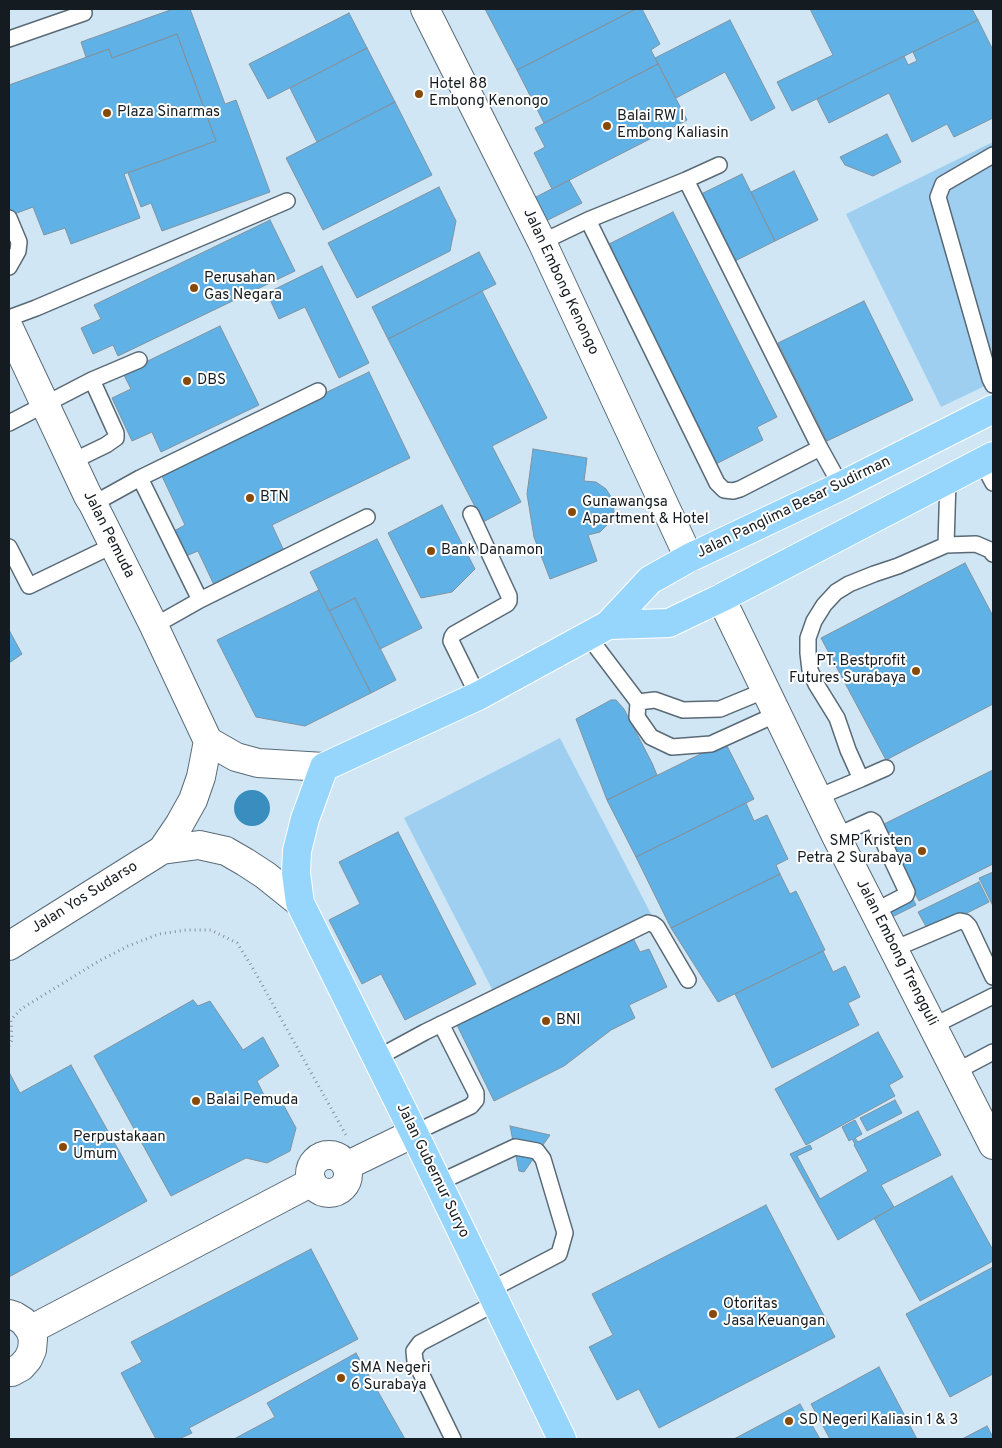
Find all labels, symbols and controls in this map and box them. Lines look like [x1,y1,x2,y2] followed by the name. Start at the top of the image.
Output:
[429,76,548,111] place label: Hotel 88 Embong Kenongo
[413,88,425,100] marker: Hotel 88 Embong Kenongo
[117,104,220,122] place label: Plaza Sinarmas
[101,107,113,119] marker: Plaza Sinarmas
[617,108,729,143] place label: Balai RW I Embong Kaliasin
[601,120,613,132] marker: Balai RW I Embong Kaliasin
[518,206,602,358] street label: Jalan Embong Kenongo
[204,270,282,305] place label: Perusahan Gas Negara
[188,282,200,294] marker: Perusahan Gas Negara
[197,372,226,390] place label: DBS
[181,375,193,387] marker: DBS
[694,453,894,563] street label: Jalan Panglima Besar Sudirman
[78,489,138,581] street label: Jalan Pemuda
[260,489,289,507] place label: BTN
[244,492,256,504] marker: BTN
[582,494,709,529] place label: Gunawangsa Apartment & Hotel
[566,506,578,518] marker: Gunawangsa Apartment & Hotel
[441,542,543,560] place label: Bank Danamon
[425,545,437,557] marker: Bank Danamon
[789,653,906,688] place label: PT. Bestprofit Futures Surabaya
[910,665,922,677] marker: PT. Bestprofit Futures Surabaya
[797,833,912,868] place label: SMP Kristen Petra 2 Surabaya
[916,845,928,857] marker: SMP Kristen Petra 2 Surabaya
[29,858,141,938] street label: Jalan Yos Sudarso
[851,877,941,1029] street label: Jalan Embong Trengguli
[556,1012,581,1030] place label: BNI
[540,1015,552,1027] marker: BNI
[206,1092,298,1110] place label: Balai Pemuda
[190,1095,202,1107] marker: Balai Pemuda
[392,1101,472,1241] street label: Jalan Gubernur Suryo
[73,1129,166,1164] place label: Perpustakaan Umum
[57,1141,69,1153] marker: Perpustakaan Umum
[723,1296,825,1331] place label: Otoritas Jasa Keuangan
[707,1308,719,1320] marker: Otoritas Jasa Keuangan
[351,1360,431,1395] place label: SMA Negeri 6 Surabaya
[335,1372,347,1384] marker: SMA Negeri 6 Surabaya
[799,1412,958,1430] place label: SD Negeri Kaliasin 1 & 3
[783,1415,795,1427] marker: SD Negeri Kaliasin 1 & 3

